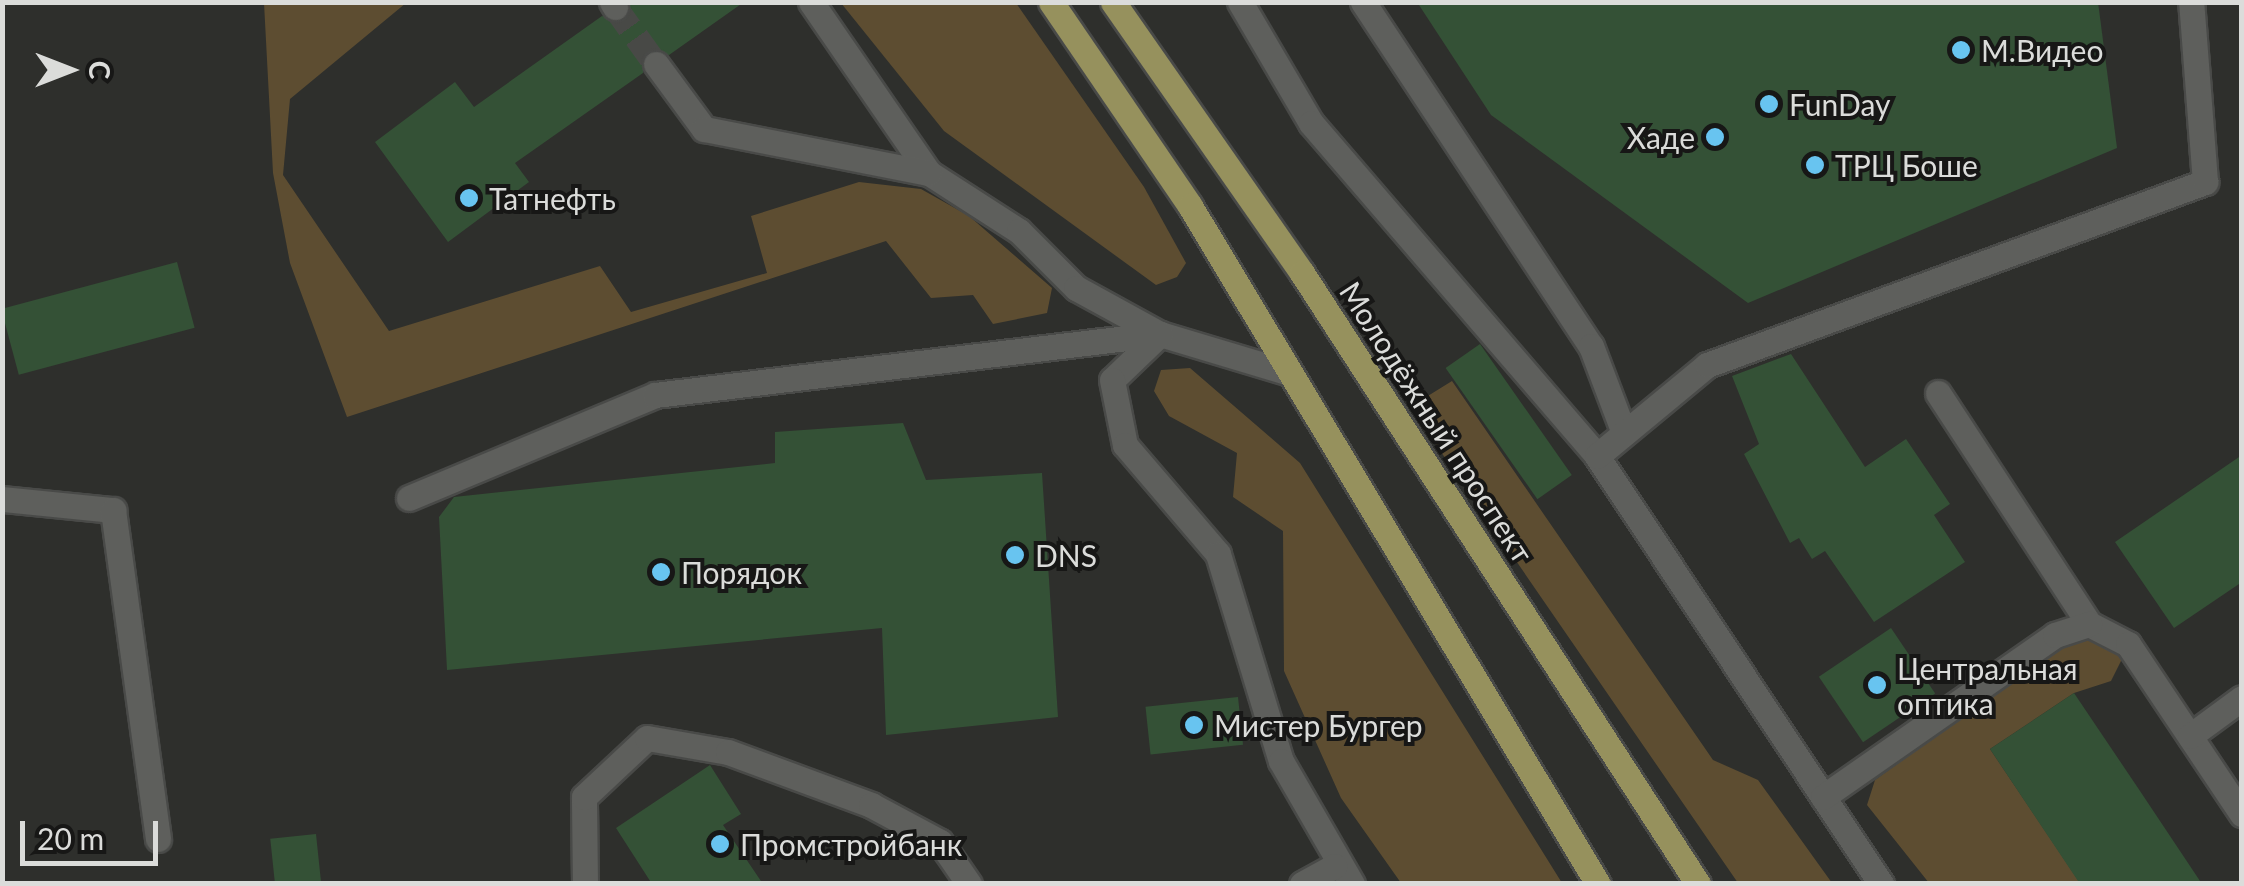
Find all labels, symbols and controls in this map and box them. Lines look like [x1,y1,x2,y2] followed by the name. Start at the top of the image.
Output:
[20,20,120,120] north arrow
[1981,32,2103,68] place label: М.Видео
[1950,39,1972,61] marker: М.Видео
[83,61,117,79] text: С
[1789,86,1890,122] place label: FunDay
[1758,93,1780,115] marker: FunDay
[1627,119,1695,155] place label: Хаде
[1704,126,1726,148] marker: Хаде
[1835,147,1978,183] place label: ТРЦ Боше
[1804,154,1826,176] marker: ТРЦ Боше
[489,180,616,216] place label: Татнефть
[458,187,480,209] marker: Татнефть
[1333,275,1541,569] street label: Молодёжный проспект
[1035,537,1097,573] place label: DNS
[1004,544,1026,566] marker: DNS
[681,554,802,590] place label: Порядок
[650,561,672,583] marker: Порядок
[1897,650,2078,720] place label: Центральная оптика
[1866,674,1888,696] marker: Центральная оптика
[1214,707,1423,743] place label: Мистер Бургер
[1183,714,1205,736] marker: Мистер Бургер
[25,801,162,863] scale bar
[37,820,104,856] text: 20 m
[740,826,962,862] place label: Промстройбанк
[709,833,731,855] marker: Промстройбанк

